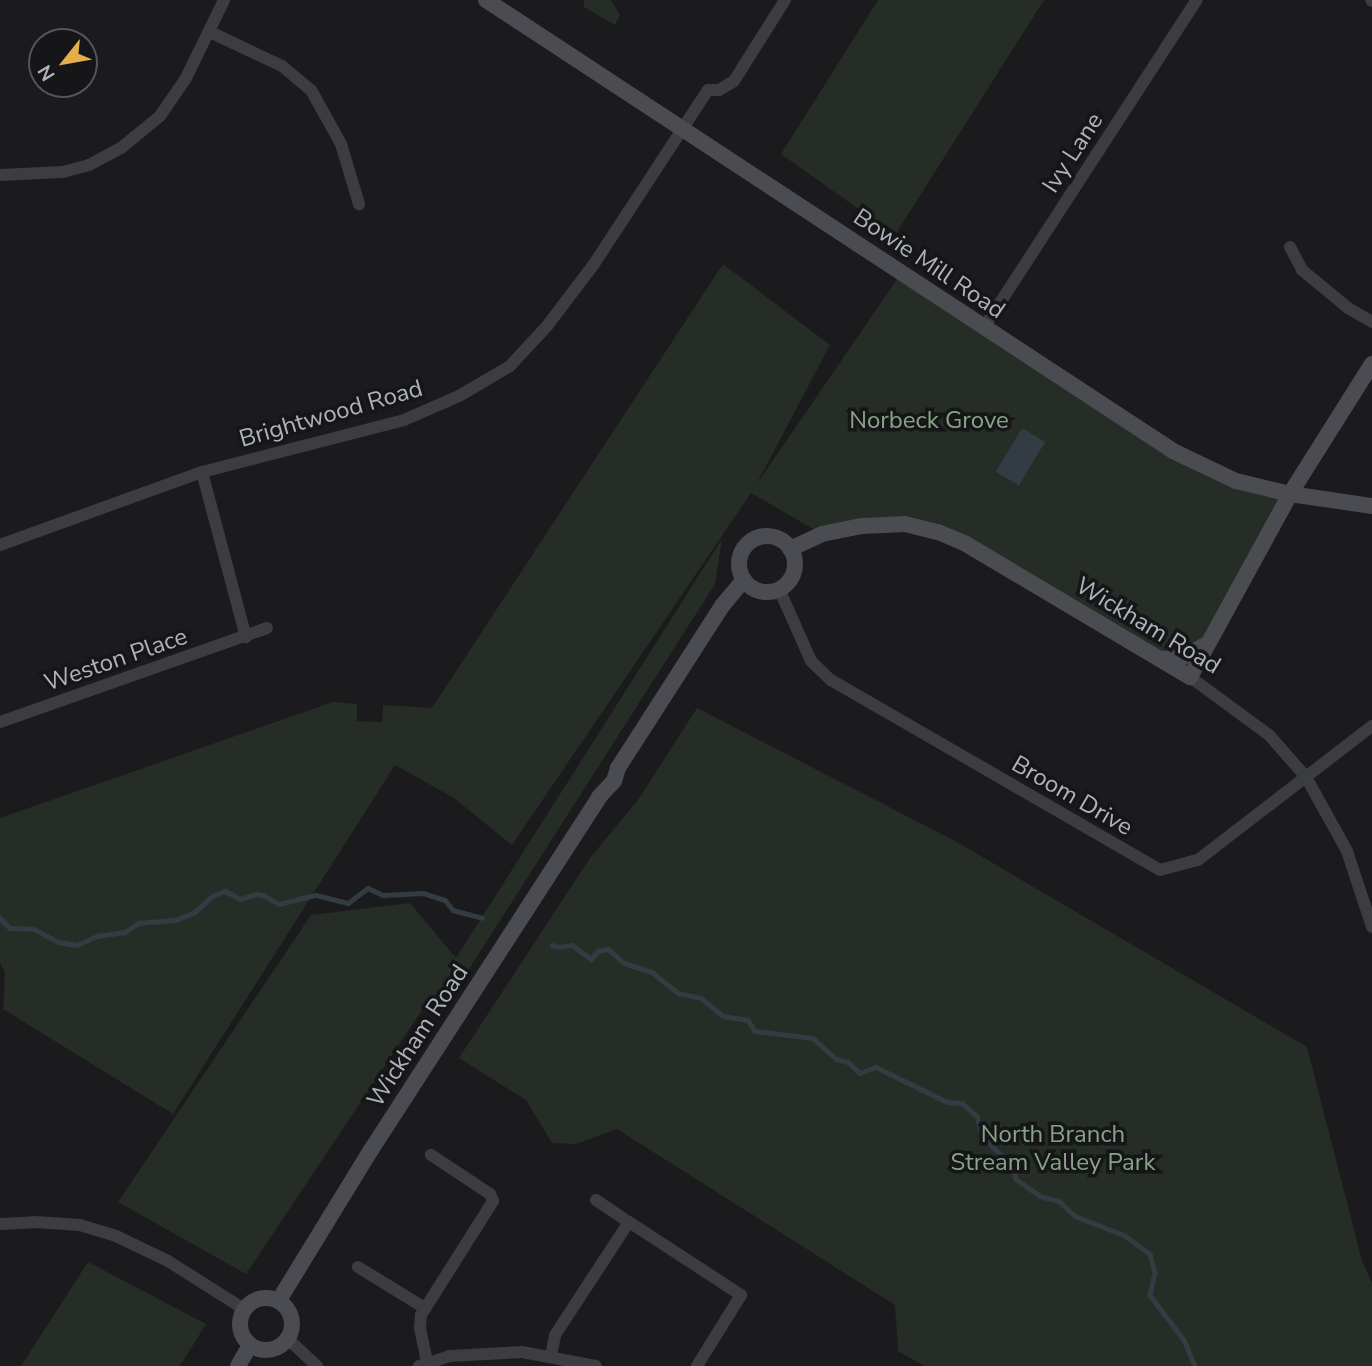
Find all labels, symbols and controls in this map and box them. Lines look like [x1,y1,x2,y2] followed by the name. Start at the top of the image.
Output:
[28,28,98,98] north arrow
[32,60,62,86] text: N
[1037,108,1109,198] street label: Ivy Lane
[848,203,1010,325] street label: Bowie Mill Road
[236,374,426,454] street label: Brightwood Road
[849,407,1009,435] park label: Norbeck Grove
[1070,571,1226,681] street label: Wickham Road
[41,622,191,698] street label: Weston Place
[1006,750,1138,842] street label: Broom Drive
[361,959,475,1113] street label: Wickham Road
[951,1121,1155,1177] park label: North Branch Stream Valley Park

